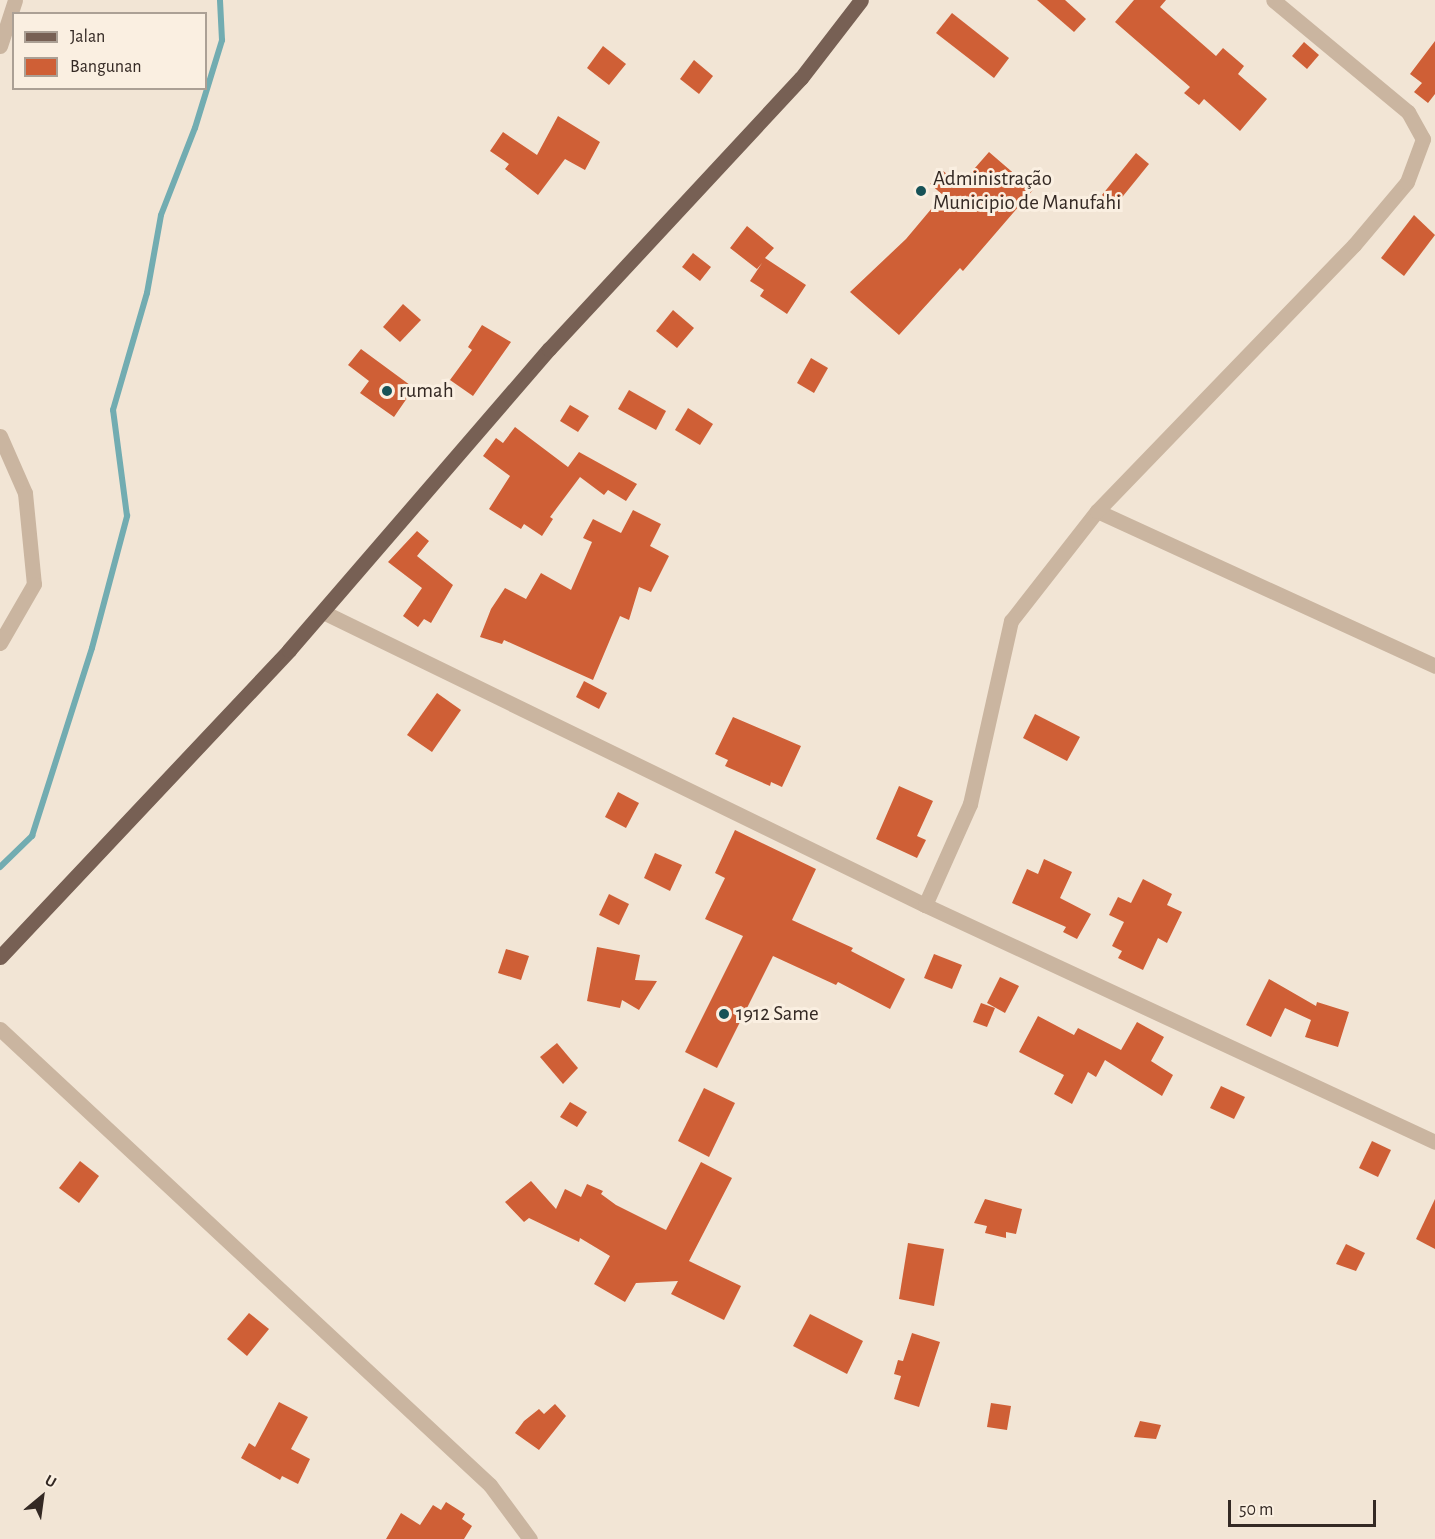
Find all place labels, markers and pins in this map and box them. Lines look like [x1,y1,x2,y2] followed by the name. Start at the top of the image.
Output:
[933,166,1121,216] place label: Administração Municipio de Manufahi
[914,184,928,198] marker: Administração Municipio de Manufahi
[399,378,454,404] place label: rumah
[380,384,394,398] marker: rumah
[736,1001,819,1027] place label: 1912 Same
[717,1007,731,1021] marker: 1912 Same

